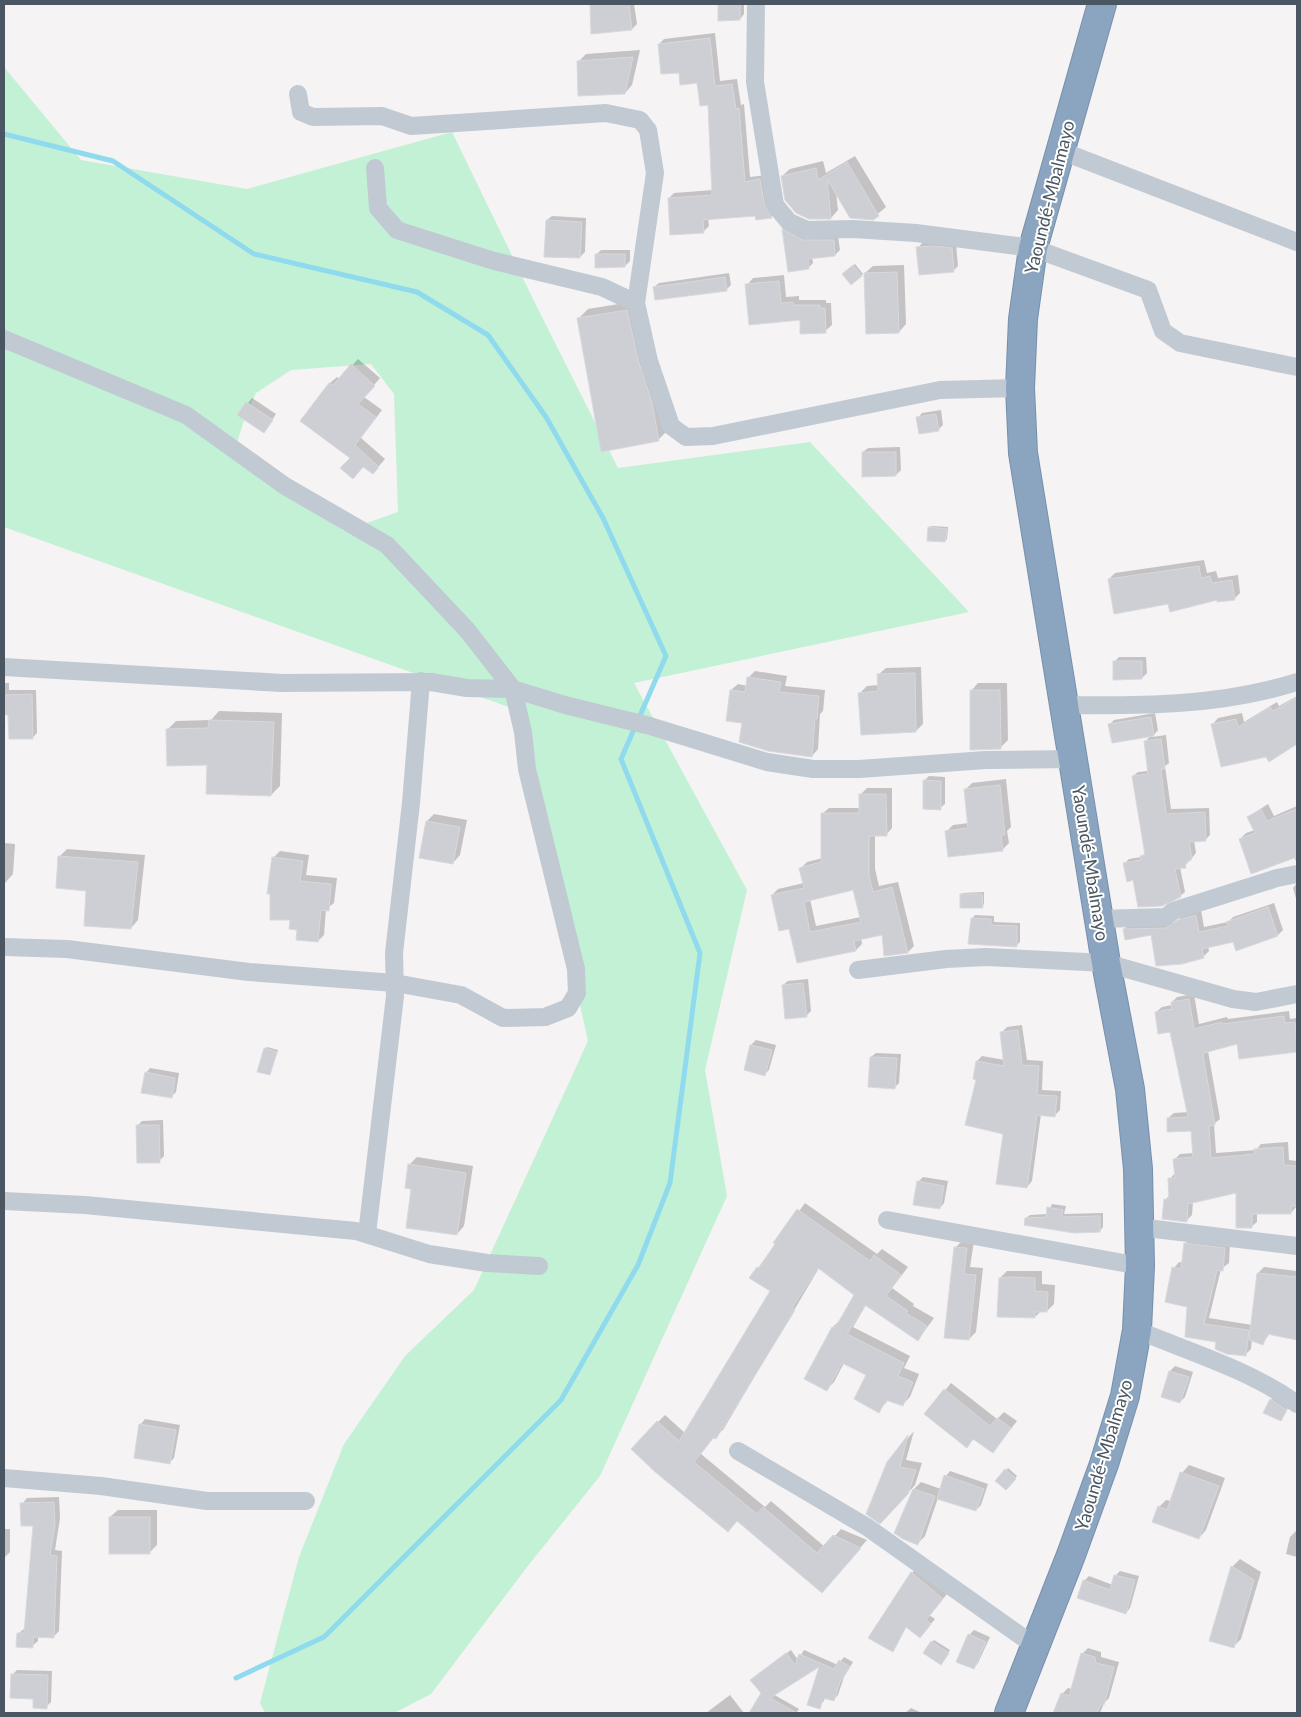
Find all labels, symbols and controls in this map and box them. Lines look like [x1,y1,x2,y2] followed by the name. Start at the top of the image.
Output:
[1019,118,1079,276] street label: Yaoundé-Mbalmayo
[1068,784,1114,942] street label: Yaoundé-Mbalmayo
[1069,1377,1137,1533] street label: Yaoundé-Mbalmayo

